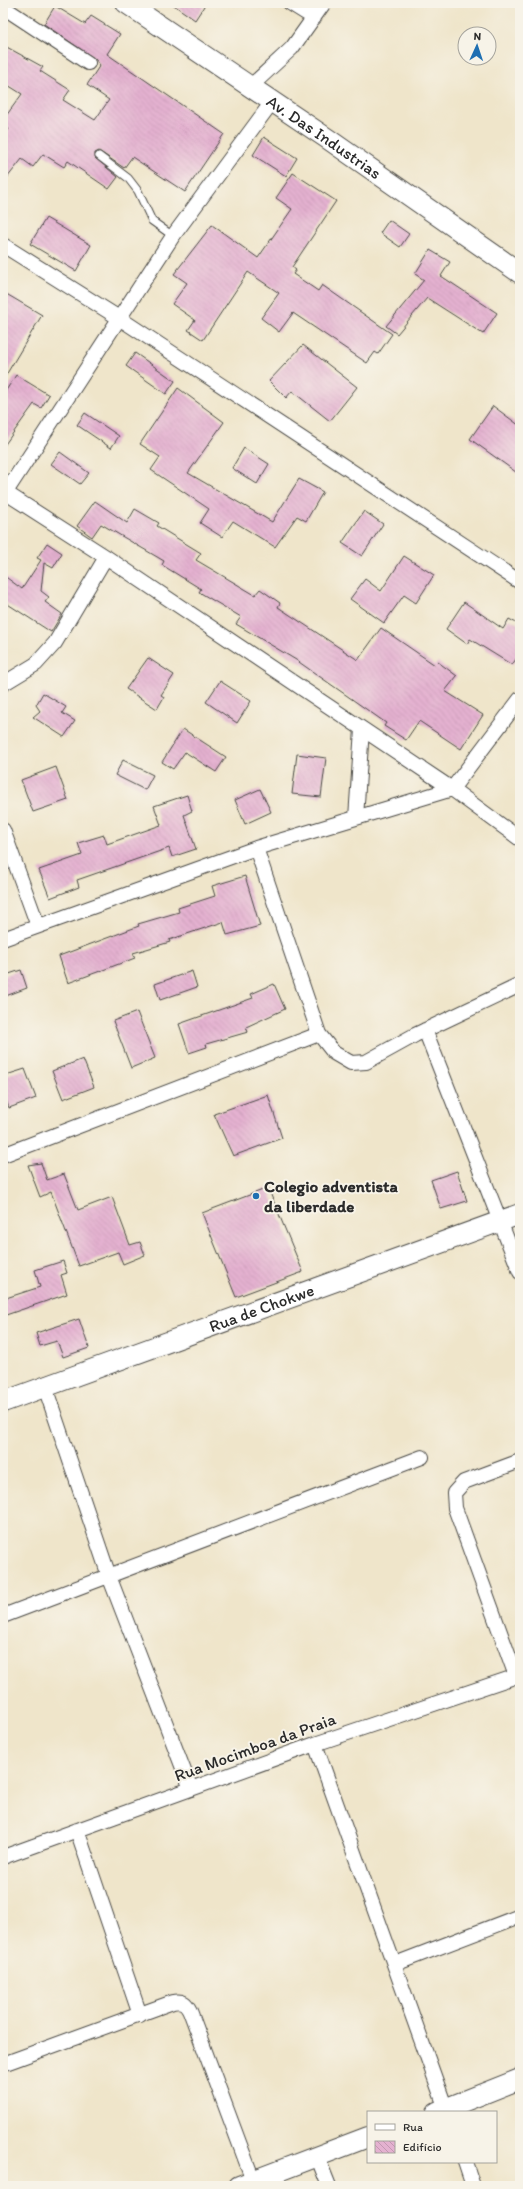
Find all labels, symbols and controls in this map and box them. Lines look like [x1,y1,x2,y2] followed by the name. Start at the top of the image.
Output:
[457,26,497,66] north arrow
[473,30,482,43] text: N
[263,91,385,183] street label: Av. Das Industrias
[264,1176,398,1216] place label: Colegio adventista da liberdade
[251,1191,261,1201] marker: Colegio adventista da liberdade
[206,1280,317,1336] street label: Rua de Chokwe
[172,1708,338,1785] street label: Rua Mocimboa da Praia
[367,2111,497,2163] legend
[403,2120,423,2134] text: Rua
[403,2140,442,2154] text: Edifício

